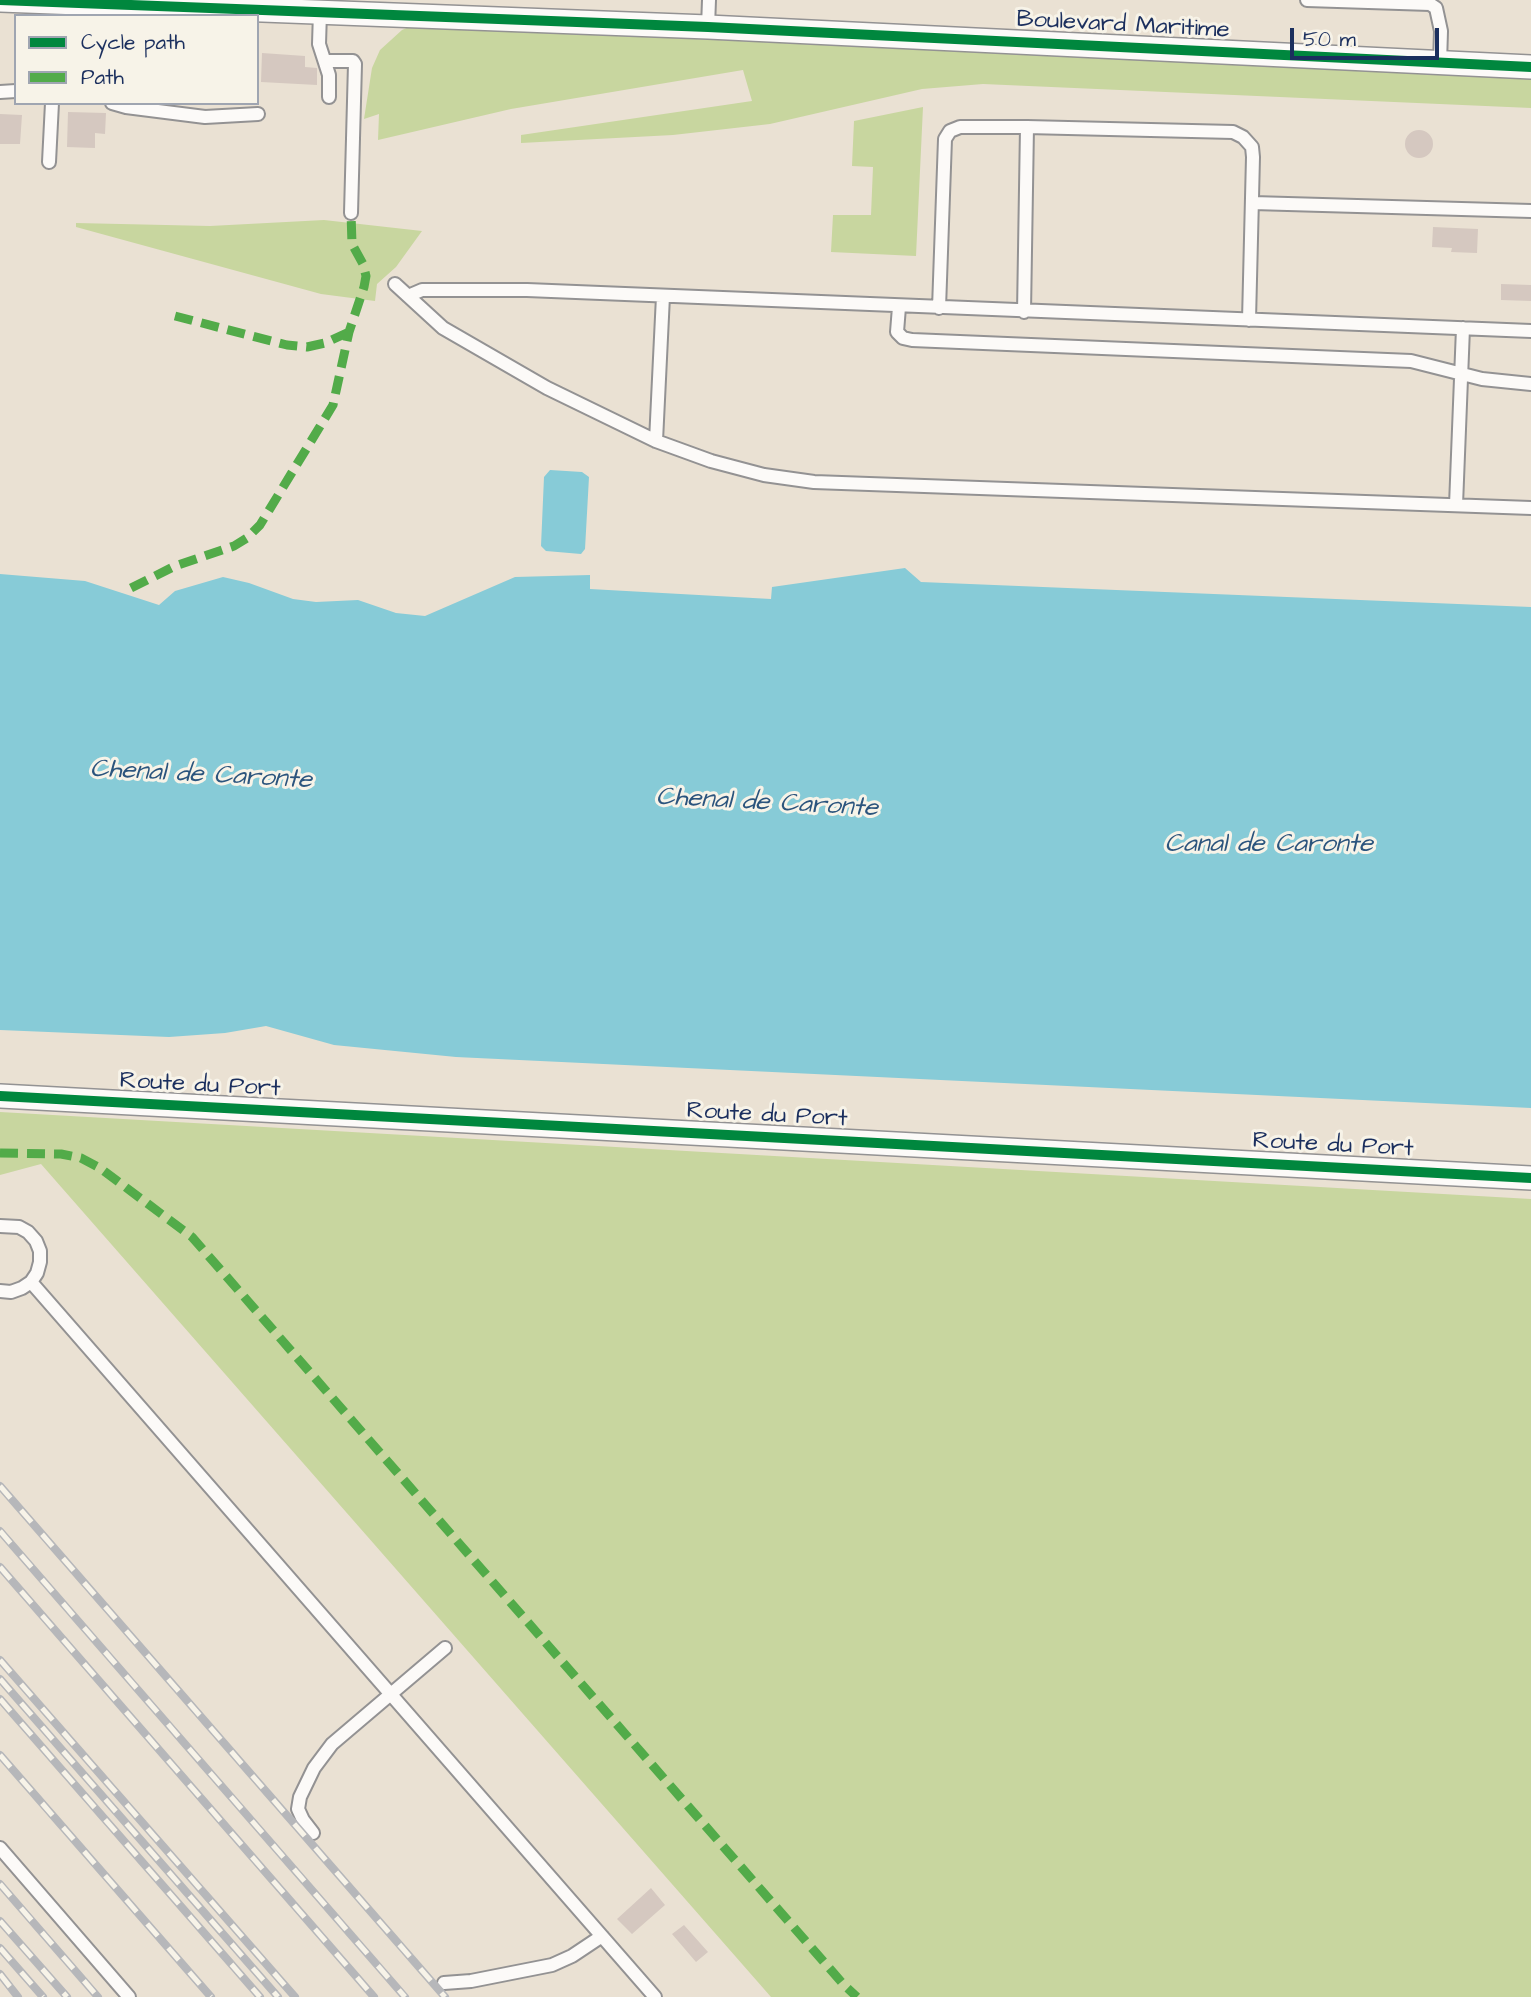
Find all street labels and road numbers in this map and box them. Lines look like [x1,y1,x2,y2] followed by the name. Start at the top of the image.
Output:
[1016,6,1230,46] street label: Boulevard Maritime
[119,1067,281,1105] street label: Route du Port
[686,1097,848,1135] street label: Route du Port
[1252,1127,1414,1165] street label: Route du Port

